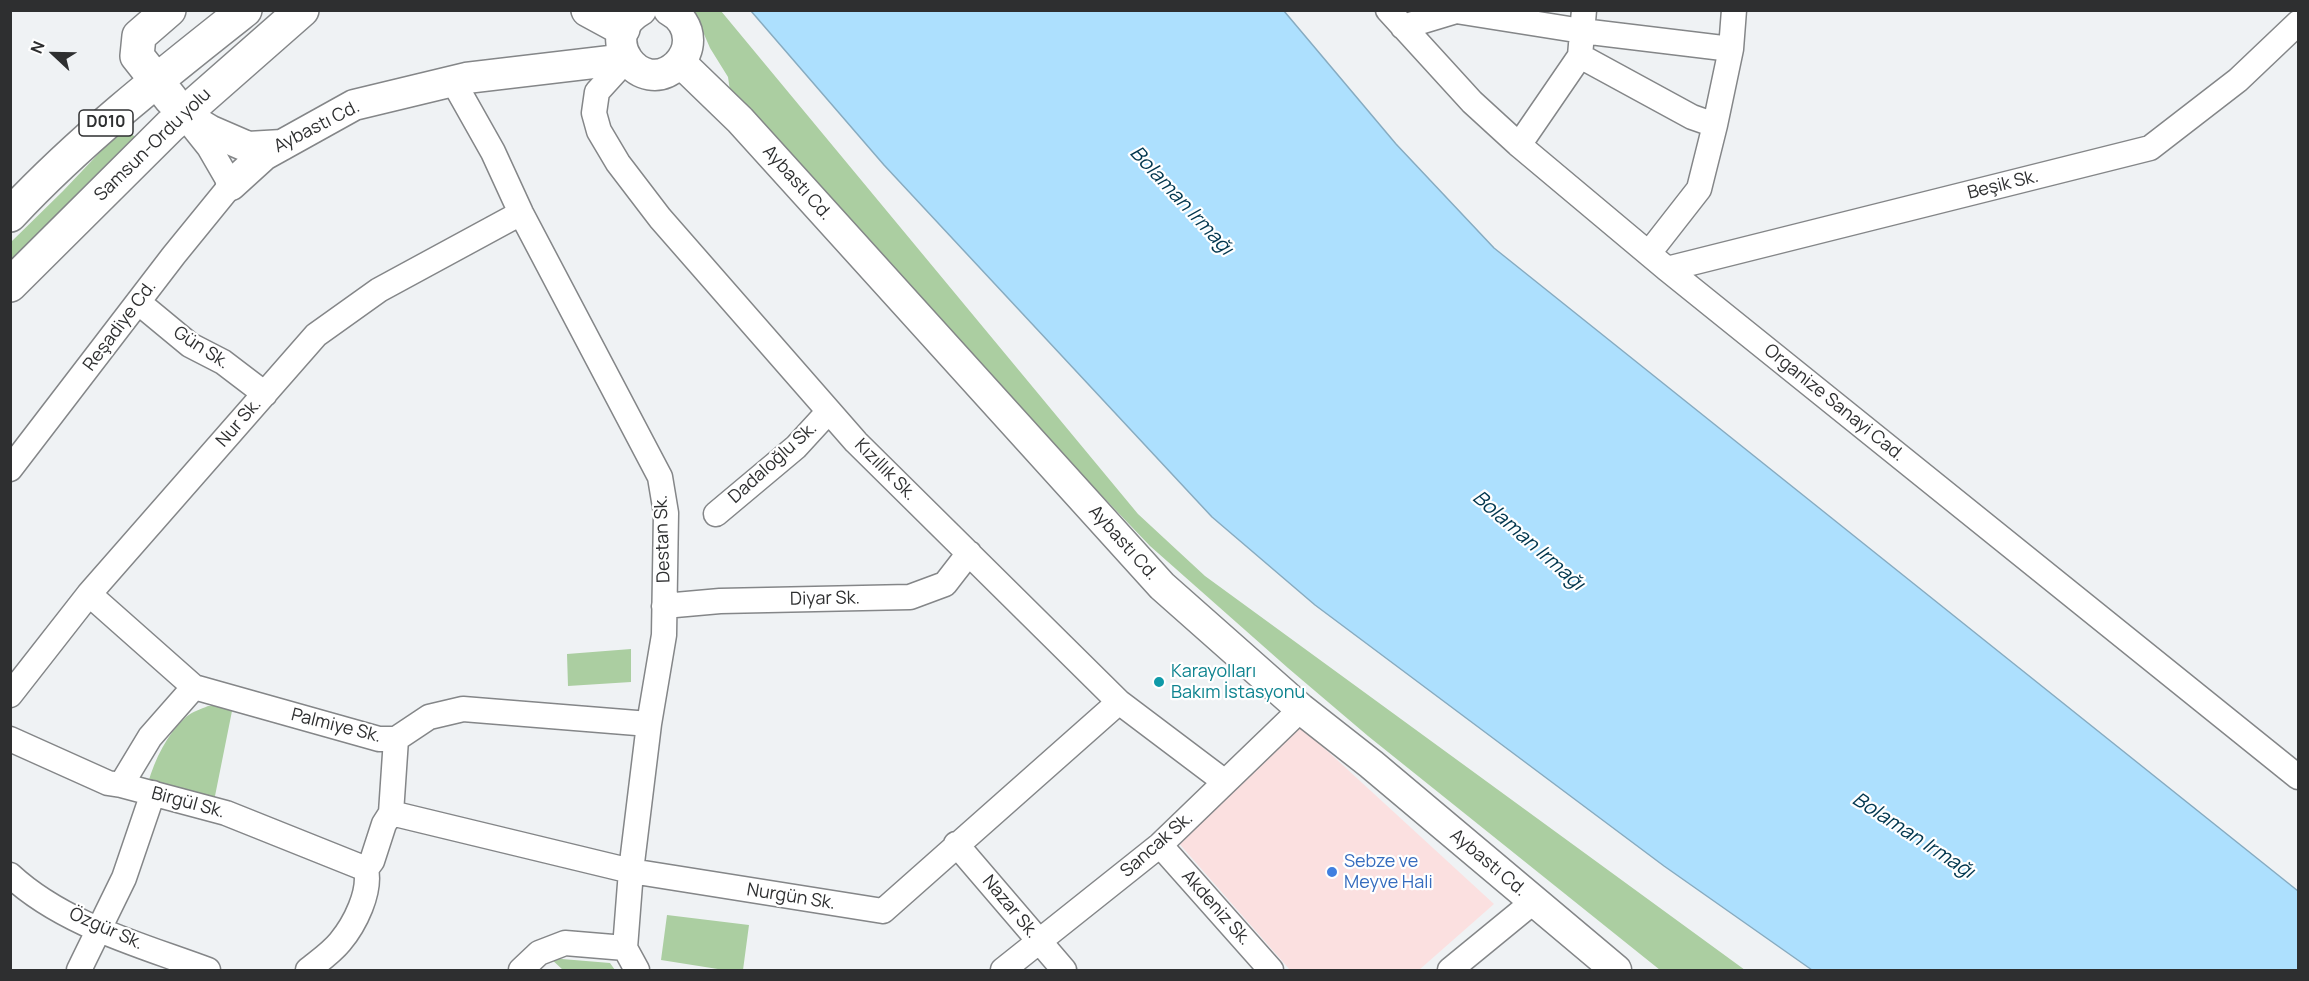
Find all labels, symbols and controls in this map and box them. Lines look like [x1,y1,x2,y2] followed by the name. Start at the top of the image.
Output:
[24,24,84,84] north arrow
[25,38,50,57] text: N
[90,84,216,206] street label: Samsun-Ordu yolu
[271,96,363,158] street label: Aybastı Cd.
[79,110,133,136] road number: D010
[758,141,836,225] street label: Aybastı Cd.
[1124,142,1238,260] water label: Bolaman Irmağı
[1965,166,2041,204] street label: Beşik Sk.
[79,277,161,375] street label: Reşadiye Cd.
[169,322,233,374] street label: Gün Sk.
[1759,340,1909,466] street label: Organize Sanayi Cad.
[212,394,266,452] street label: Nur Sk.
[724,418,822,508] street label: Dadaloğlu Sk.
[850,435,920,505] street label: Kızıllık Sk.
[1467,486,1589,596] water label: Bolaman Irmağı
[651,495,675,583] street label: Destan Sk.
[1084,501,1162,585] street label: Aybastı Cd.
[790,588,860,610] street label: Diyar Sk.
[1171,661,1305,704] place label: Karayolları Bakım İstasyonu
[1152,675,1166,689] marker: Karayolları Bakım İstasyonu
[289,704,383,748] street label: Palmiye Sk.
[149,783,227,823] street label: Birgül Sk.
[1848,788,1978,884] water label: Bolaman Irmağı
[1116,808,1198,882] street label: Sancak Sk.
[1445,825,1531,901] street label: Aybastı Cd.
[1344,851,1433,894] place label: Sebze ve Meyve Hali
[1325,865,1339,879] marker: Sebze ve Meyve Hali
[1177,866,1255,950] street label: Akdeniz Sk.
[977,871,1043,943] street label: Nazar Sk.
[745,879,837,915] street label: Nurgün Sk.
[66,903,146,955] street label: Özgür Sk.

